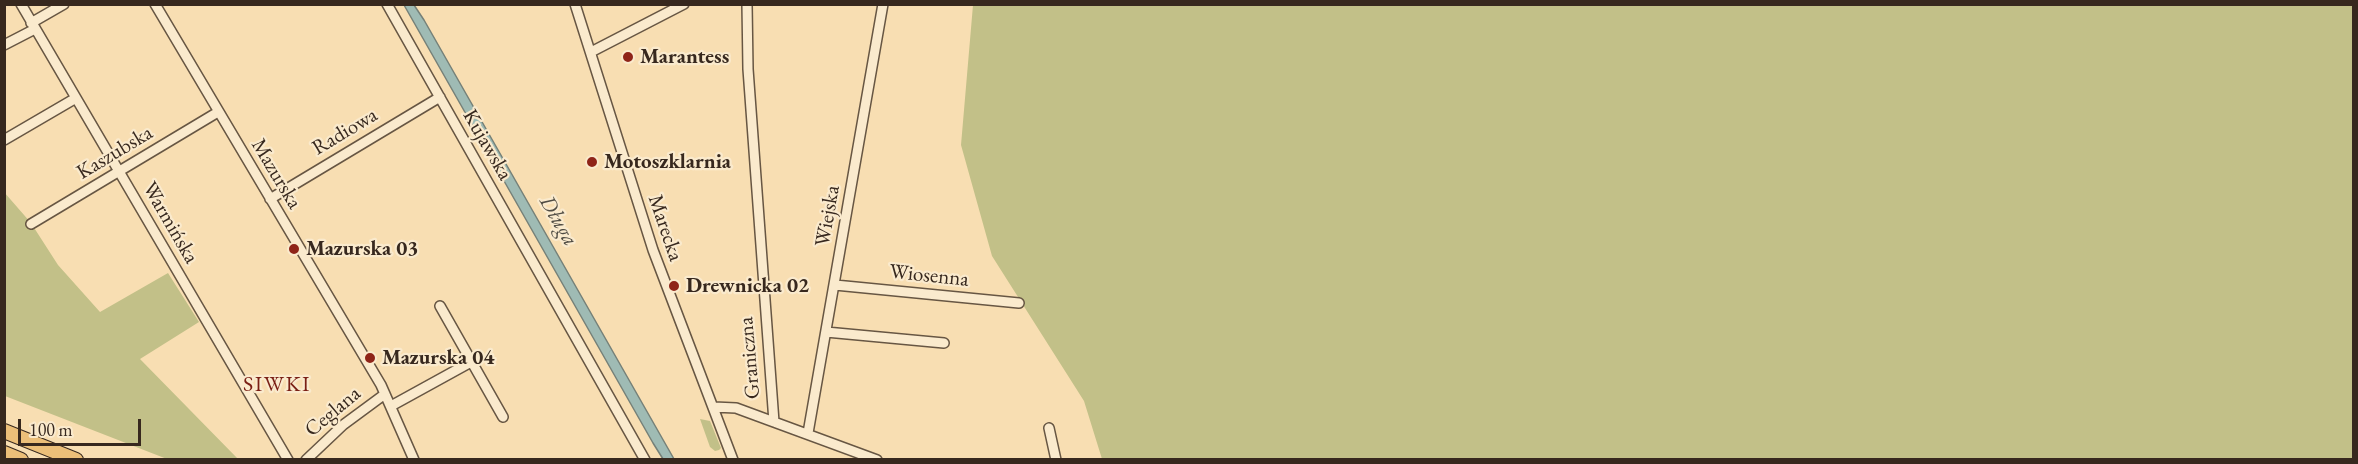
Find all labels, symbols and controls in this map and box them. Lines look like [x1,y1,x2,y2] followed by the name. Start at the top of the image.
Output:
[640,44,729,70] place label: Marantess
[621,50,635,64] marker: Marantess
[308,103,382,161] street label: Radiowa
[457,105,517,185] street label: Kujawska
[72,120,158,186] street label: Kaszubska
[245,134,307,214] street label: Mazurska
[604,149,731,175] place label: Motoszklarnia
[585,155,599,169] marker: Motoszklarnia
[137,178,203,268] street label: Warmińska
[810,183,846,249] street label: Wiejska
[533,191,583,251] water label: Długa
[642,191,688,265] street label: Marecka
[306,236,418,262] place label: Mazurska 03
[287,242,301,256] marker: Mazurska 03
[888,259,970,293] street label: Wiosenna
[686,273,809,299] place label: Drewnicka 02
[667,279,681,293] marker: Drewnicka 02
[734,316,766,400] street label: Graniczna
[382,345,494,371] place label: Mazurska 04
[363,351,377,365] marker: Mazurska 04
[243,372,311,398] district label: SIWKI
[300,381,366,443] street label: Ceglana
[21,407,144,445] scale bar
[29,418,73,441] text: 100 m

